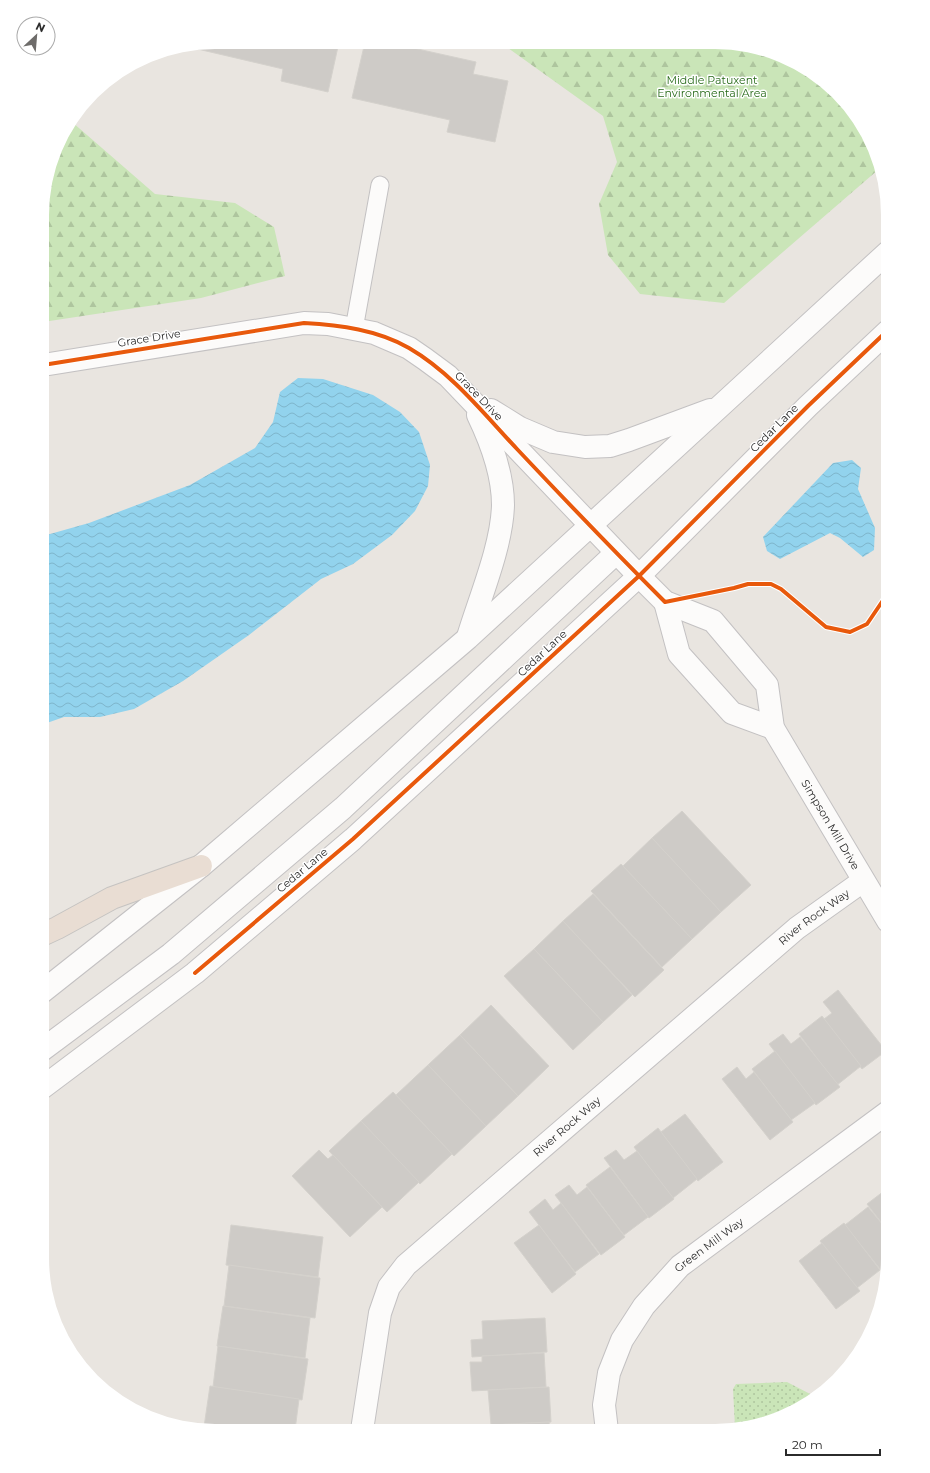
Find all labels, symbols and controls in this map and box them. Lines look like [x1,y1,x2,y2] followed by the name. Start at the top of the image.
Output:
[16,16,56,56] north arrow
[33,19,47,35] text: N
[657,73,767,100] park label: Middle Patuxent Environmental Area
[117,326,182,350] street label: Grace Drive
[452,368,506,424] street label: Grace Drive
[747,401,801,455] street label: Cedar Lane
[514,626,570,679] street label: Cedar Lane
[798,777,863,873] street label: Simpson Mill Drive
[274,844,331,895] street label: Cedar Lane
[775,886,852,948] street label: River Rock Way
[530,1093,604,1159] street label: River Rock Way
[671,1215,746,1275] street label: Green Mill Way
[786,1431,880,1457] scale bar
[792,1437,823,1452] text: 20 m

